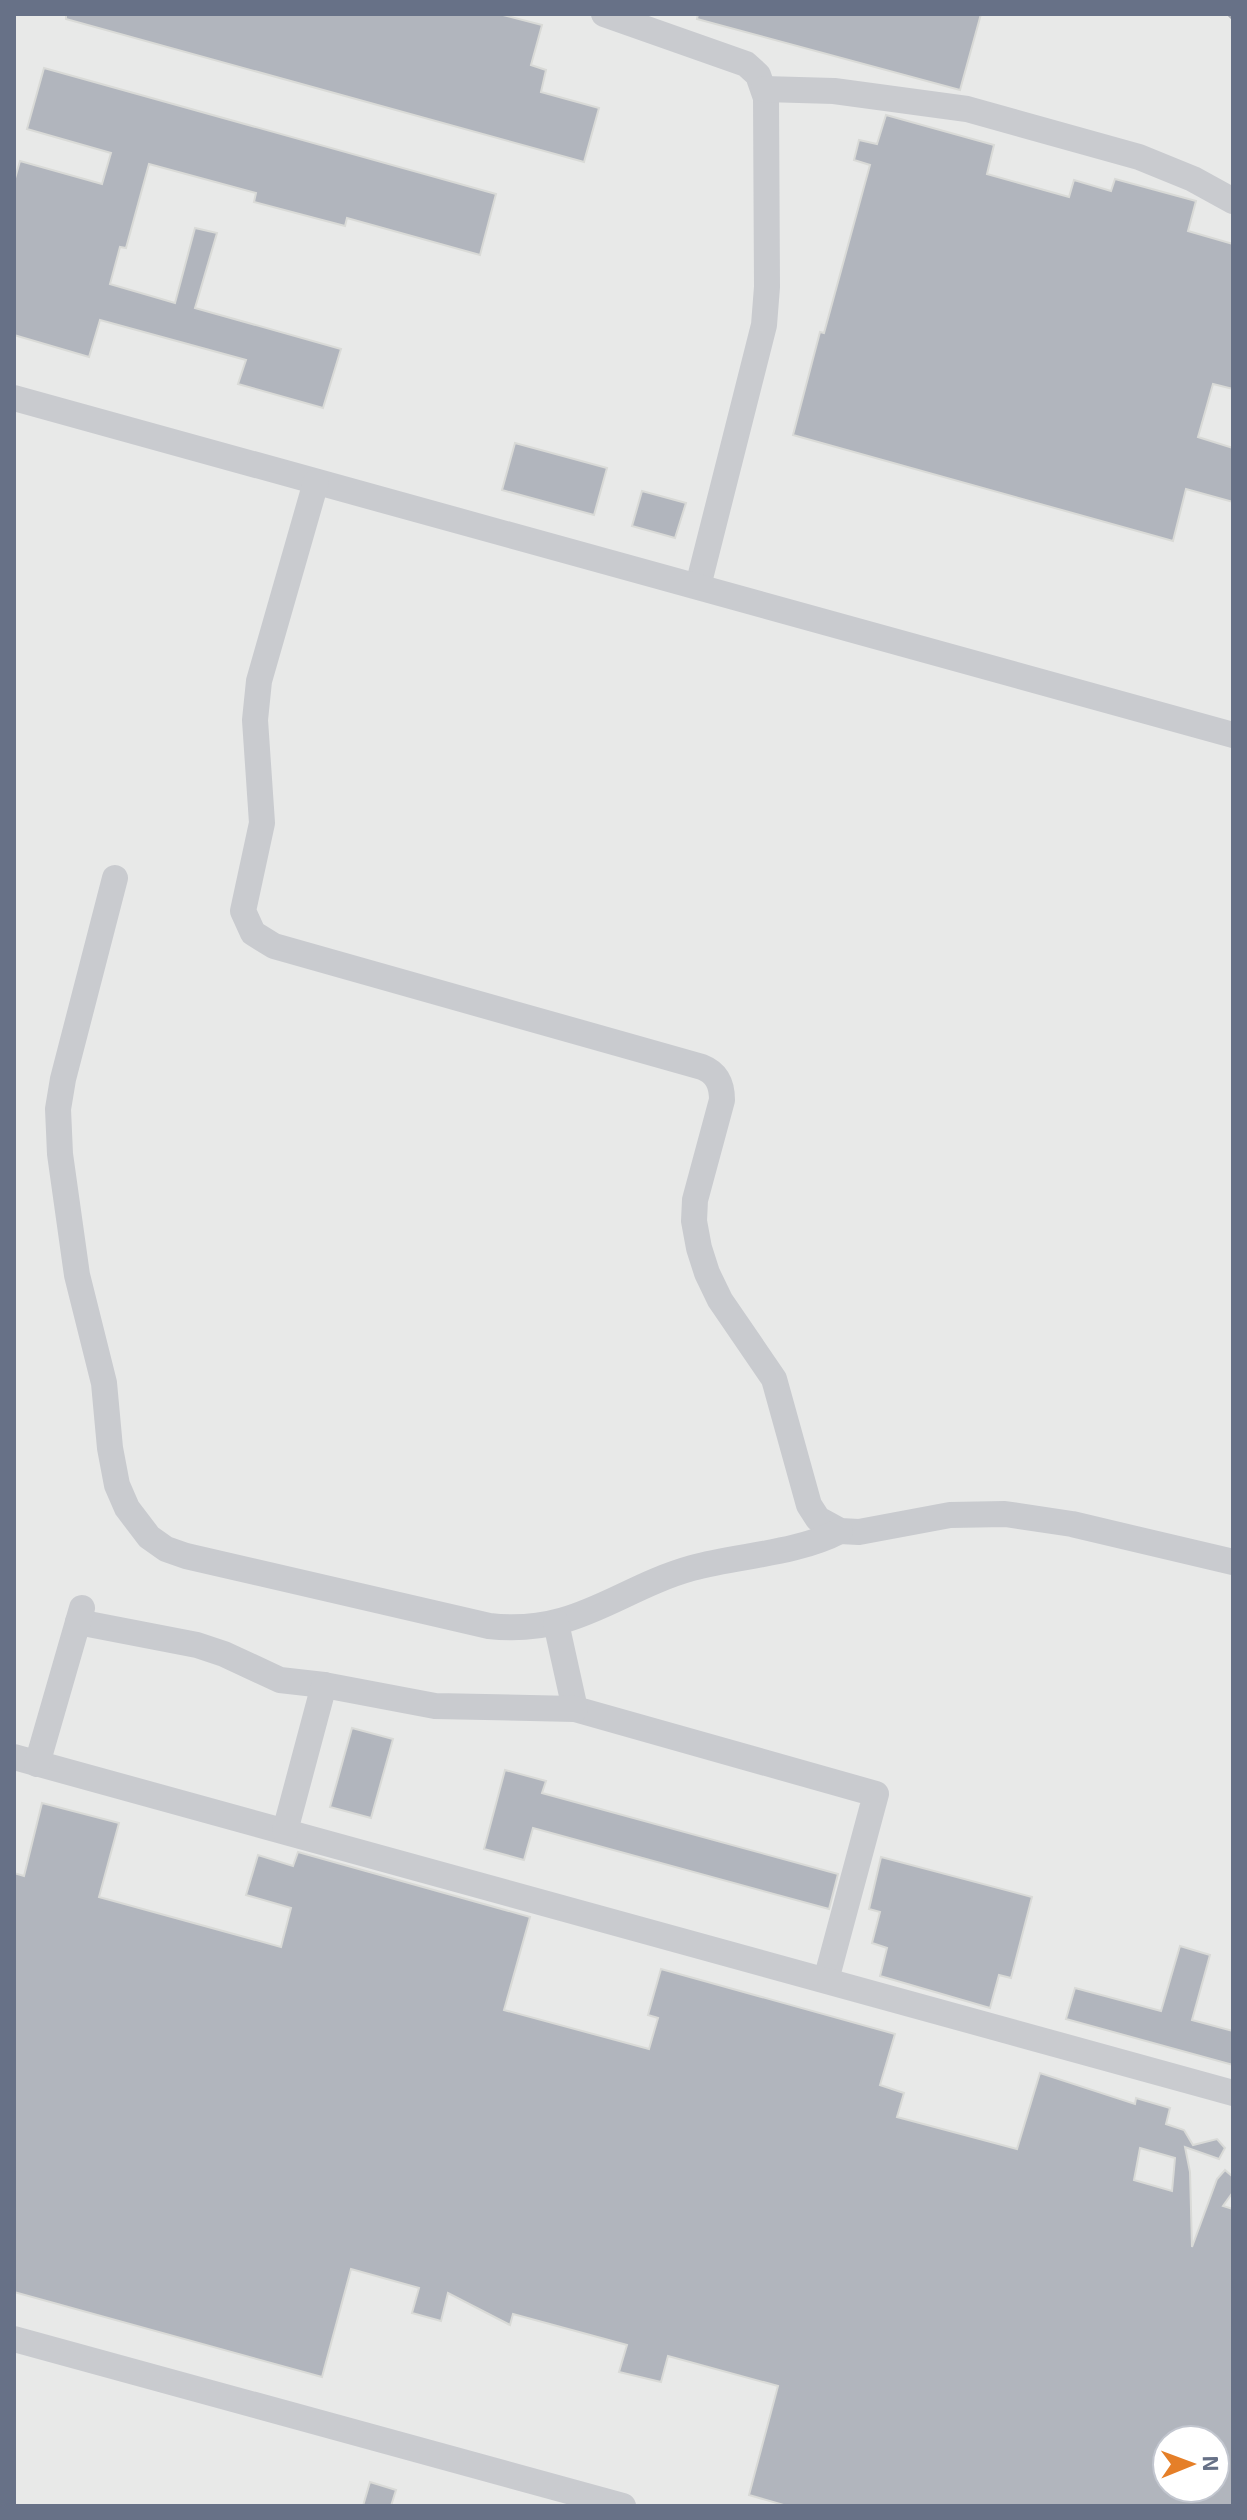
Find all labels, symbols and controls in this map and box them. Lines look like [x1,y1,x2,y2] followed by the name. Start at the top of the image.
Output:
[1151,2424,1231,2504] north arrow
[1199,2455,1225,2472] text: N

